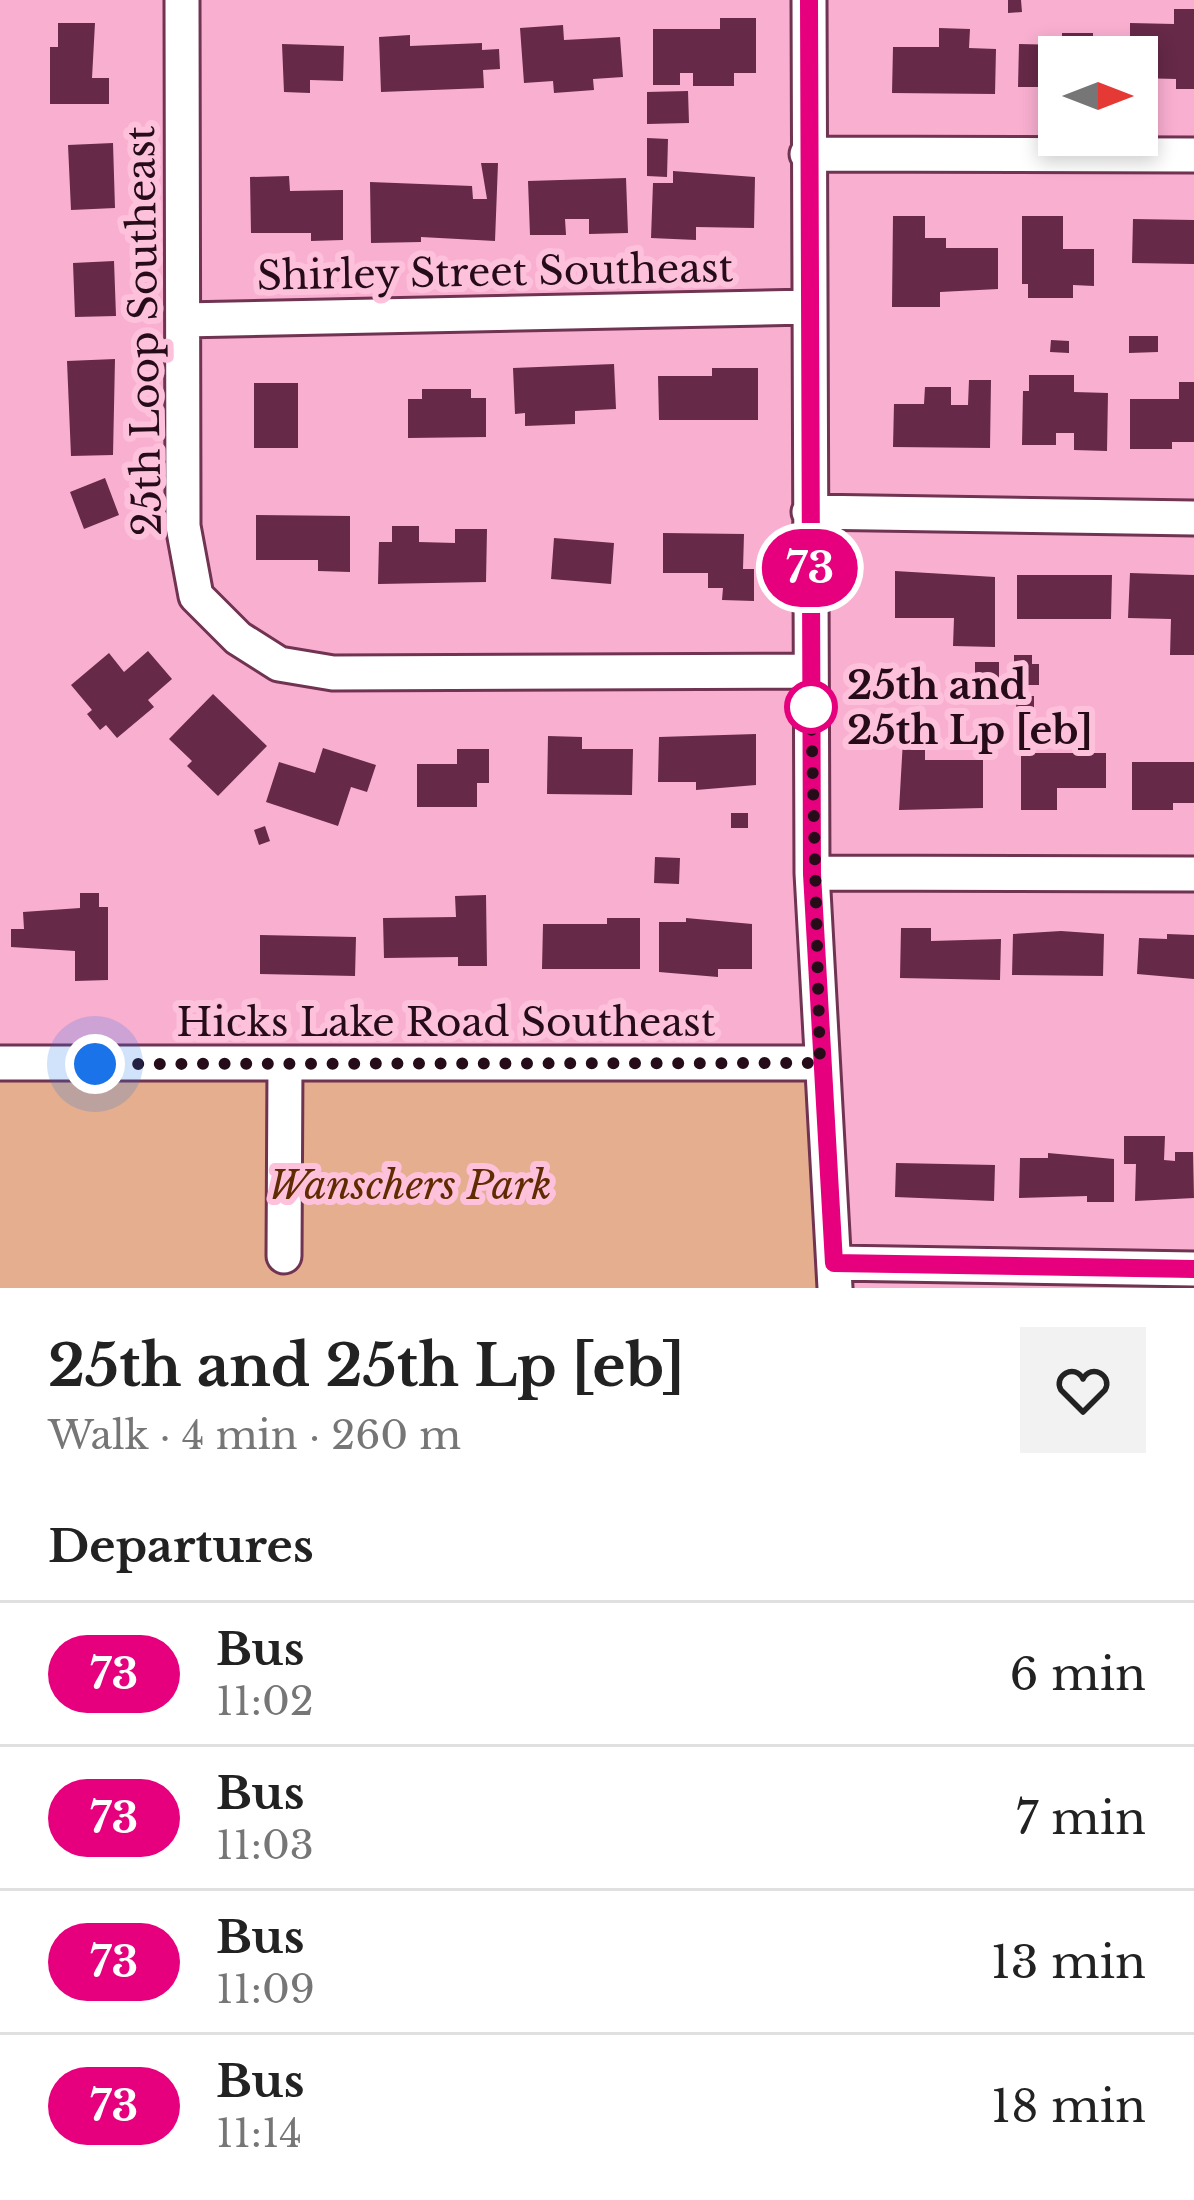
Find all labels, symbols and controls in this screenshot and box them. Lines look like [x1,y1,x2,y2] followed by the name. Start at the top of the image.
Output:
[1038,36,1158,156] north arrow
[1038,36,1158,156] map controls
[116,125,172,537] street label: 25th Loop Southeast
[256,243,734,301] street label: Shirley Street Southeast
[756,529,864,607] line badge: 73
[786,542,834,594] text: 73
[847,661,1093,755] place label: 25th and 25th Lp [eb]
[786,682,836,732] marker: 25th and 25th Lp [eb]
[176,998,716,1047] street label: Hicks Lake Road Southeast
[65,1034,125,1094] your location
[268,1161,552,1210] park label: Wanschers Park
[1020,1327,1146,1453] button: heart
[48,1331,685,1401] text: 25th and 25th Lp [eb]
[48,1411,461,1460] text: Walk · 4 min · 260 m
[48,1518,314,1574] text: Departures
[216,1621,304,1677] text: Bus
[1010,1646,1146,1702] text: 6 min
[90,1648,138,1700] text: 73
[216,1677,314,1726] text: 11:02
[216,1765,304,1821] text: Bus
[1016,1790,1146,1846] text: 7 min
[90,1792,138,1844] text: 73
[216,1821,314,1870] text: 11:03
[216,1909,304,1965] text: Bus
[991,1934,1146,1990] text: 13 min
[90,1936,138,1988] text: 73
[216,1965,315,2014] text: 11:09
[216,2053,304,2109] text: Bus
[991,2078,1146,2134] text: 18 min
[90,2080,138,2132] text: 73
[216,2109,302,2158] text: 11:14

